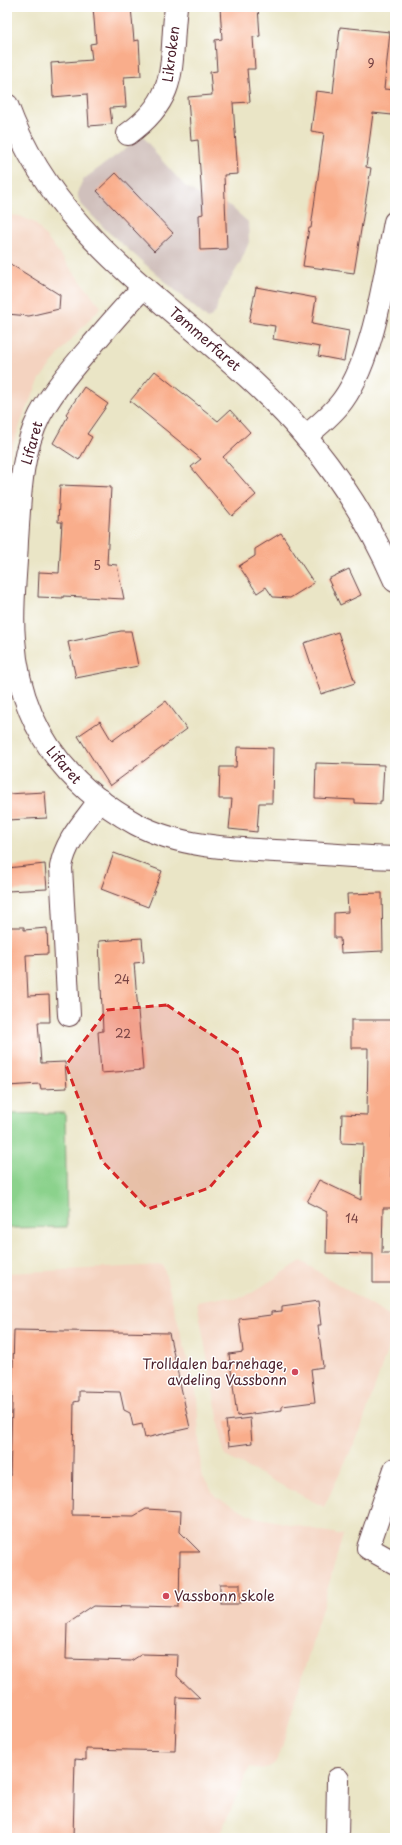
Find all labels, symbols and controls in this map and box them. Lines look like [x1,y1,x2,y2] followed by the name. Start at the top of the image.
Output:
[157,25,184,83] street label: Likroken
[367,54,375,72] house number: 9
[165,301,246,376] street label: Tømmerfaret
[15,418,48,467] street label: Lifaret
[93,556,101,574] house number: 5
[42,741,87,789] street label: Lifaret
[114,970,130,988] house number: 24
[115,1024,131,1042] house number: 22
[345,1209,359,1227] house number: 14
[142,1353,287,1390] place label: Trolldalen barnehage, avdeling Vassbonn
[290,1367,300,1377] marker: Trolldalen barnehage, avdeling Vassbonn
[174,1585,275,1606] place label: Vassbonn skole
[161,1591,171,1601] marker: Vassbonn skole

